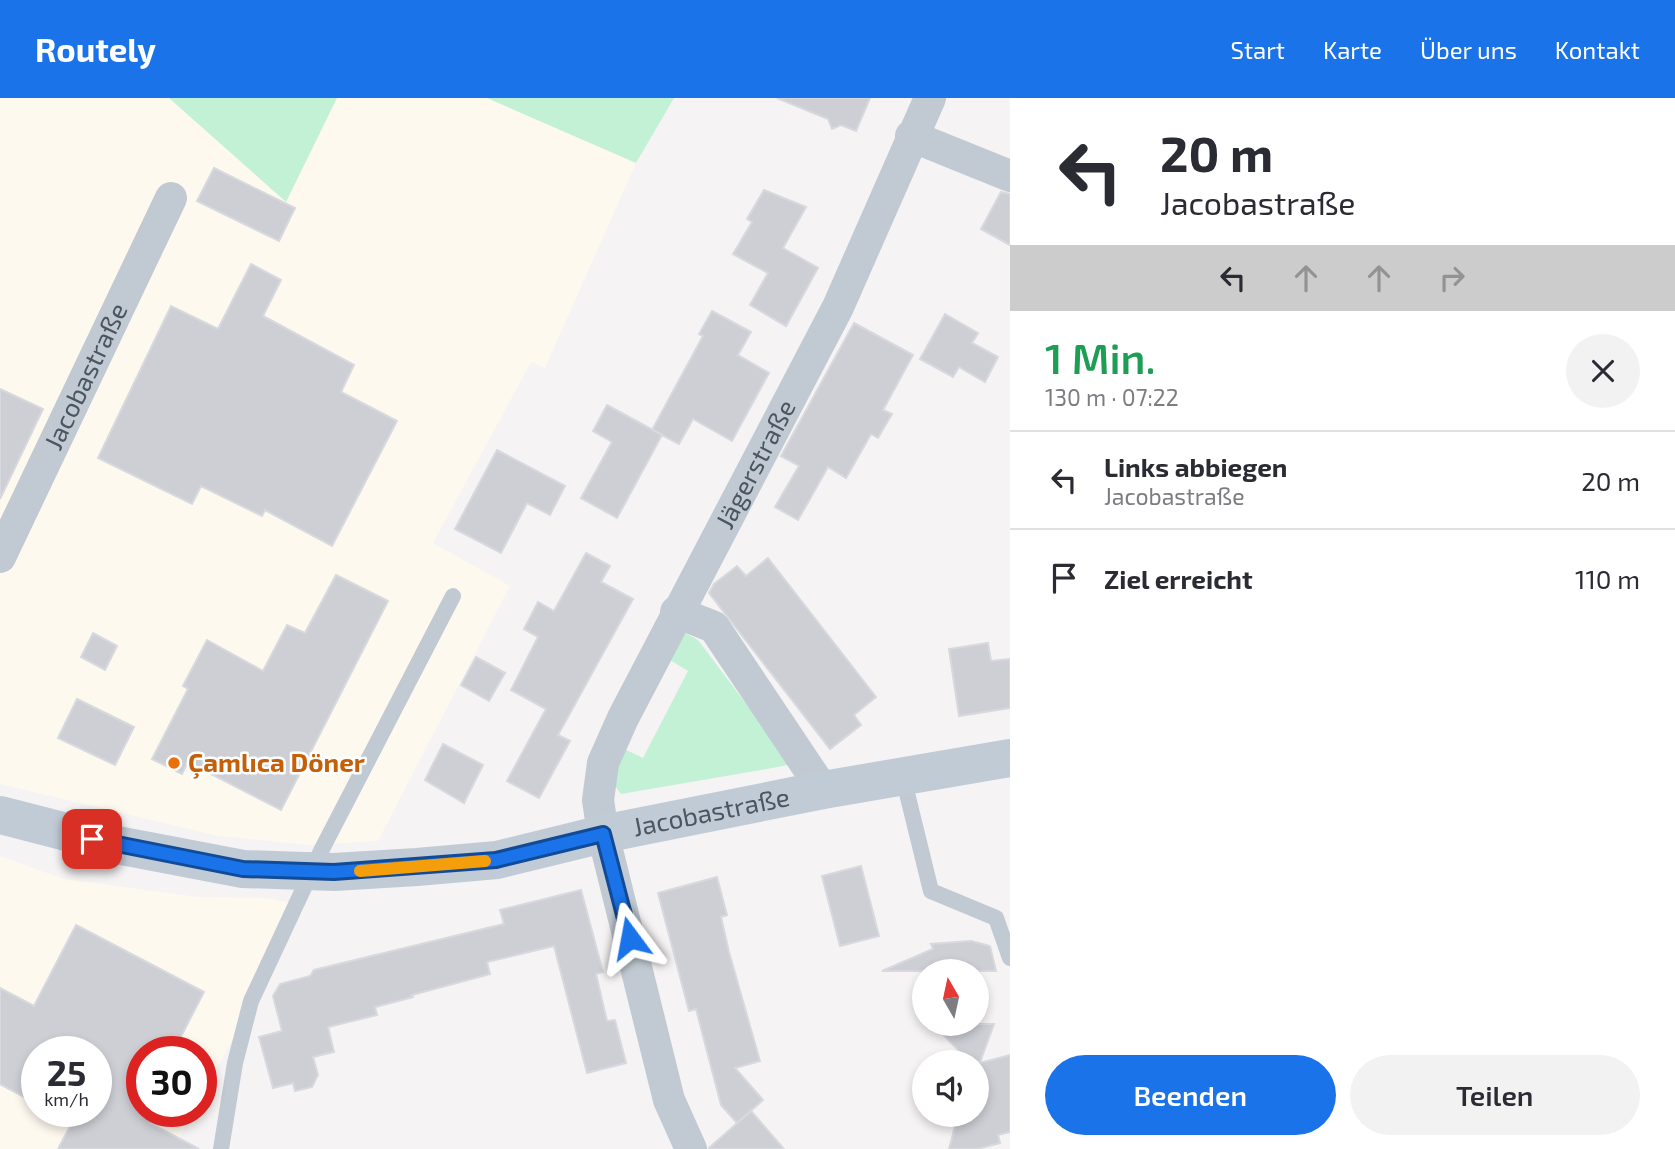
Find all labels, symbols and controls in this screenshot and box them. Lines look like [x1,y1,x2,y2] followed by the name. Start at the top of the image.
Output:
[35,29,156,69] text: Routely
[1231,35,1285,64] text: Start
[1323,35,1382,64] text: Karte
[1420,35,1517,64] text: Über uns
[1555,35,1640,64] text: Kontakt
[1160,123,1273,182] text: 20 m
[1045,126,1136,217] icon: left
[1160,183,1355,221] text: Jacobastraße
[1214,259,1252,297] icon: left
[1287,259,1325,297] icon: ahead
[1360,259,1398,297] icon: ahead
[1433,259,1471,297] icon: right
[36,297,133,454] street label: Jacobastraße
[1045,332,1156,382] text: 1 Min.
[1566,334,1640,408] button: close
[1045,383,1179,411] text: 130 m · 07:22
[708,394,801,533] street label: Jägerstraße
[1104,451,1288,482] text: Links abbiegen
[1045,461,1083,499] icon: left
[1581,465,1640,496] text: 20 m
[1104,482,1244,510] text: Jacobastraße
[1045,559,1083,597] icon: arrive
[1104,563,1253,594] text: Ziel erreicht
[1575,563,1640,594] text: 110 m
[188,746,365,779] place label: Çamlıca Döner
[166,755,182,771] marker: Çamlıca Döner
[630,780,792,842] street label: Jacobastraße
[62,809,122,869] pin
[73,820,111,858] icon: arrive
[593,901,667,975] position arrow
[912,959,989,1036] north arrow
[912,959,989,1127] map controls
[126,1036,217,1127] speed limit sign: 30
[912,1050,989,1127] button: sound
[47,1051,86,1093] text: 25
[1045,1055,1336,1135] button: Beenden
[1350,1055,1640,1135] button: Teilen
[44,1088,89,1110] text: km/h

